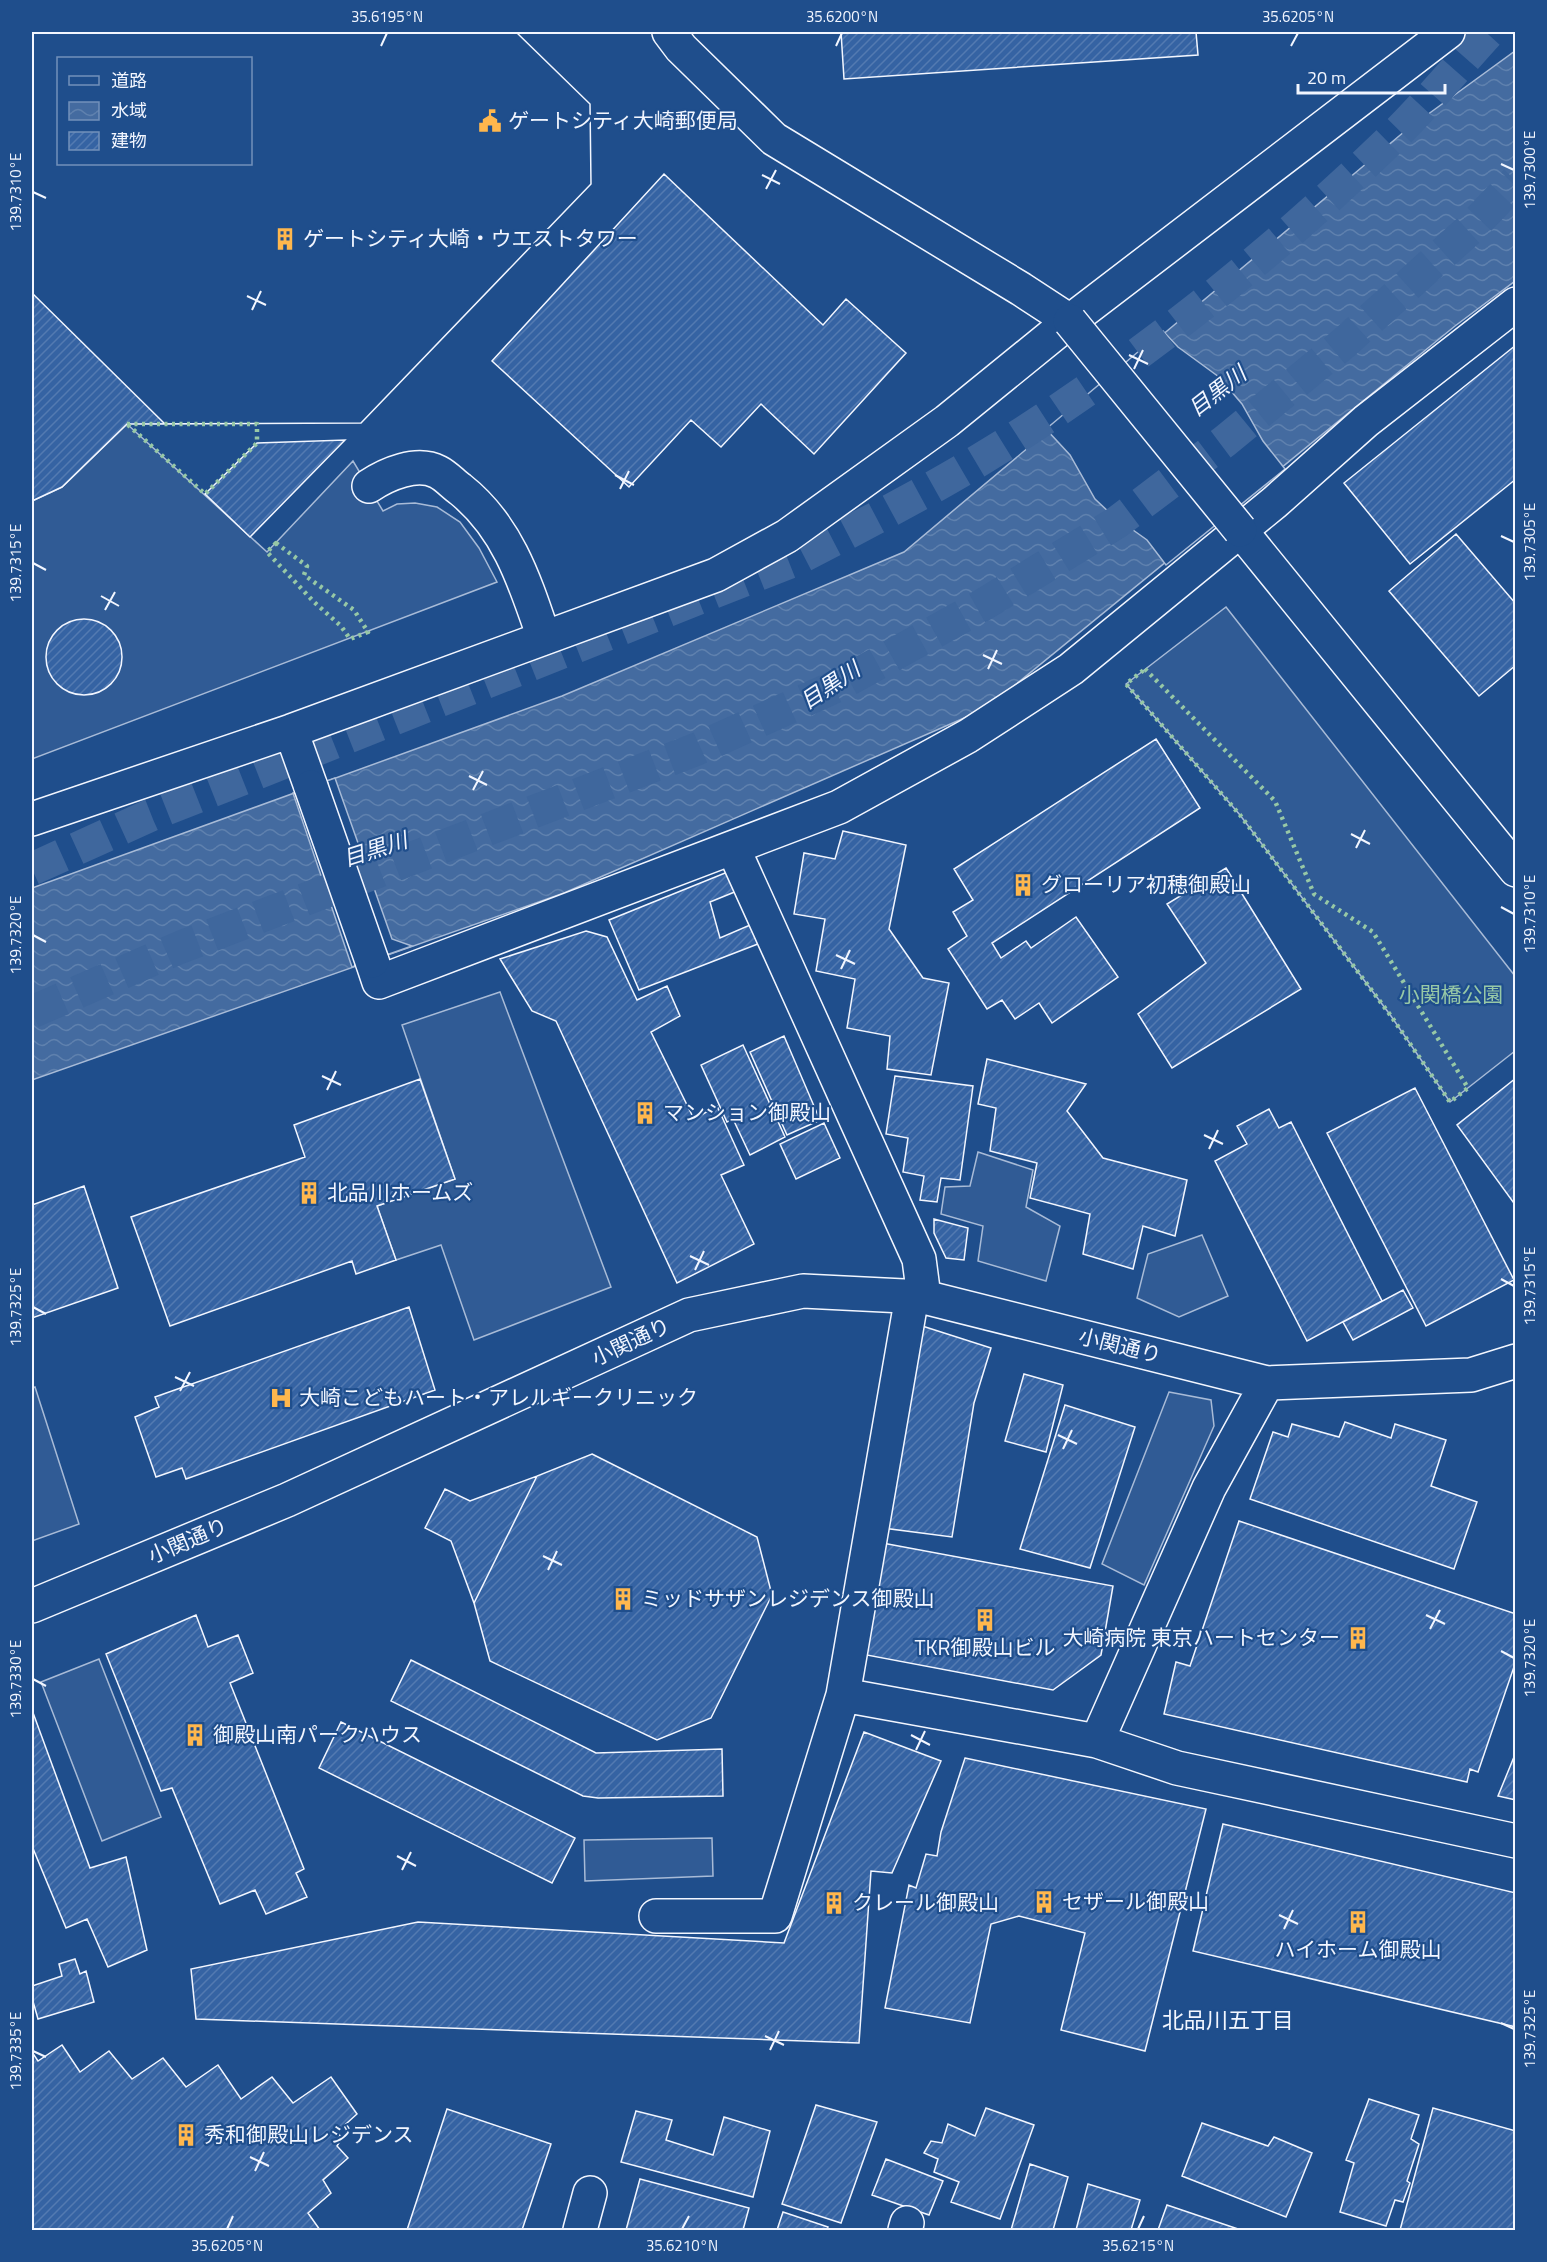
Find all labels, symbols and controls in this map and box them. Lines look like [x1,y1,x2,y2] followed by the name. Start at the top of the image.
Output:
[351,5,423,28] text: 35.6195°N
[806,5,878,28] text: 35.6200°N
[1262,5,1334,28] text: 35.6205°N
[57,57,252,165] legend
[1298,57,1445,95] scale bar
[1307,64,1346,91] text: 20 m
[111,67,147,94] text: 道路
[111,97,147,124] text: 水域
[508,104,738,136] place label: ゲートシティ大崎郵便局
[477,108,503,134] public building icon: ゲートシティ大崎郵便局
[111,127,147,154] text: 建物
[1518,131,1541,209] text: 139.7300°E
[4,153,27,231] text: 139.7310°E
[303,222,638,254] place label: ゲートシティ大崎・ウエストタワー
[272,226,298,252] building icon: ゲートシティ大崎・ウエストタワー
[1181,356,1255,425] water label: 目黒川
[1518,503,1541,581] text: 139.7305°E
[4,524,27,602] text: 139.7315°E
[793,651,869,718] water label: 目黒川
[338,822,414,875] water label: 目黒川
[1041,868,1251,900] place label: グローリア初穂御殿山
[1010,872,1036,898] building icon: グローリア初穂御殿山
[1518,875,1541,953] text: 139.7310°E
[4,896,27,974] text: 139.7320°E
[1399,978,1504,1010] park label: 小関橋公園
[663,1096,831,1128] place label: マンション御殿山
[632,1100,658,1126] building icon: マンション御殿山
[327,1176,473,1208] place label: 北品川ホームズ
[296,1180,322,1206] building icon: 北品川ホームズ
[1518,1247,1541,1325] text: 139.7315°E
[4,1268,27,1346] text: 139.7325°E
[586,1309,675,1373] street label: 小関通り
[1076,1319,1165,1371] street label: 小関通り
[299,1381,698,1413] place label: 大崎こどもハート・アレルギークリニック
[268,1385,294,1411] hospital icon: 大崎こどもハート・アレルギークリニック
[143,1509,233,1571] street label: 小関通り
[641,1582,935,1614] place label: ミッドサザンレジデンス御殿山
[610,1586,636,1612] building icon: ミッドサザンレジデンス御殿山
[972,1607,998,1633] building icon: TKR御殿山ビル
[1518,1619,1541,1697] text: 139.7320°E
[1062,1621,1340,1653] place label: 大崎病院 東京ハートセンター
[1345,1625,1371,1651] building icon: 大崎病院 東京ハートセンター
[915,1631,1055,1663] place label: TKR御殿山ビル
[4,1640,27,1718] text: 139.7330°E
[213,1718,422,1750] place label: 御殿山南パークハウス
[182,1722,208,1748] building icon: 御殿山南パークハウス
[1062,1885,1209,1917] place label: セザール御殿山
[852,1886,999,1918] place label: クレール御殿山
[1031,1889,1057,1915] building icon: セザール御殿山
[821,1890,847,1916] building icon: クレール御殿山
[1345,1909,1371,1935] building icon: ハイホーム御殿山
[1275,1933,1441,1965] place label: ハイホーム御殿山
[1518,1990,1541,2068] text: 139.7325°E
[1162,2003,1294,2037] district label: 北品川五丁目
[4,2012,27,2090] text: 139.7335°E
[204,2118,414,2150] place label: 秀和御殿山レジデンス
[173,2122,199,2148] building icon: 秀和御殿山レジデンス
[191,2234,263,2257] text: 35.6205°N
[646,2234,718,2257] text: 35.6210°N
[1102,2234,1174,2257] text: 35.6215°N

